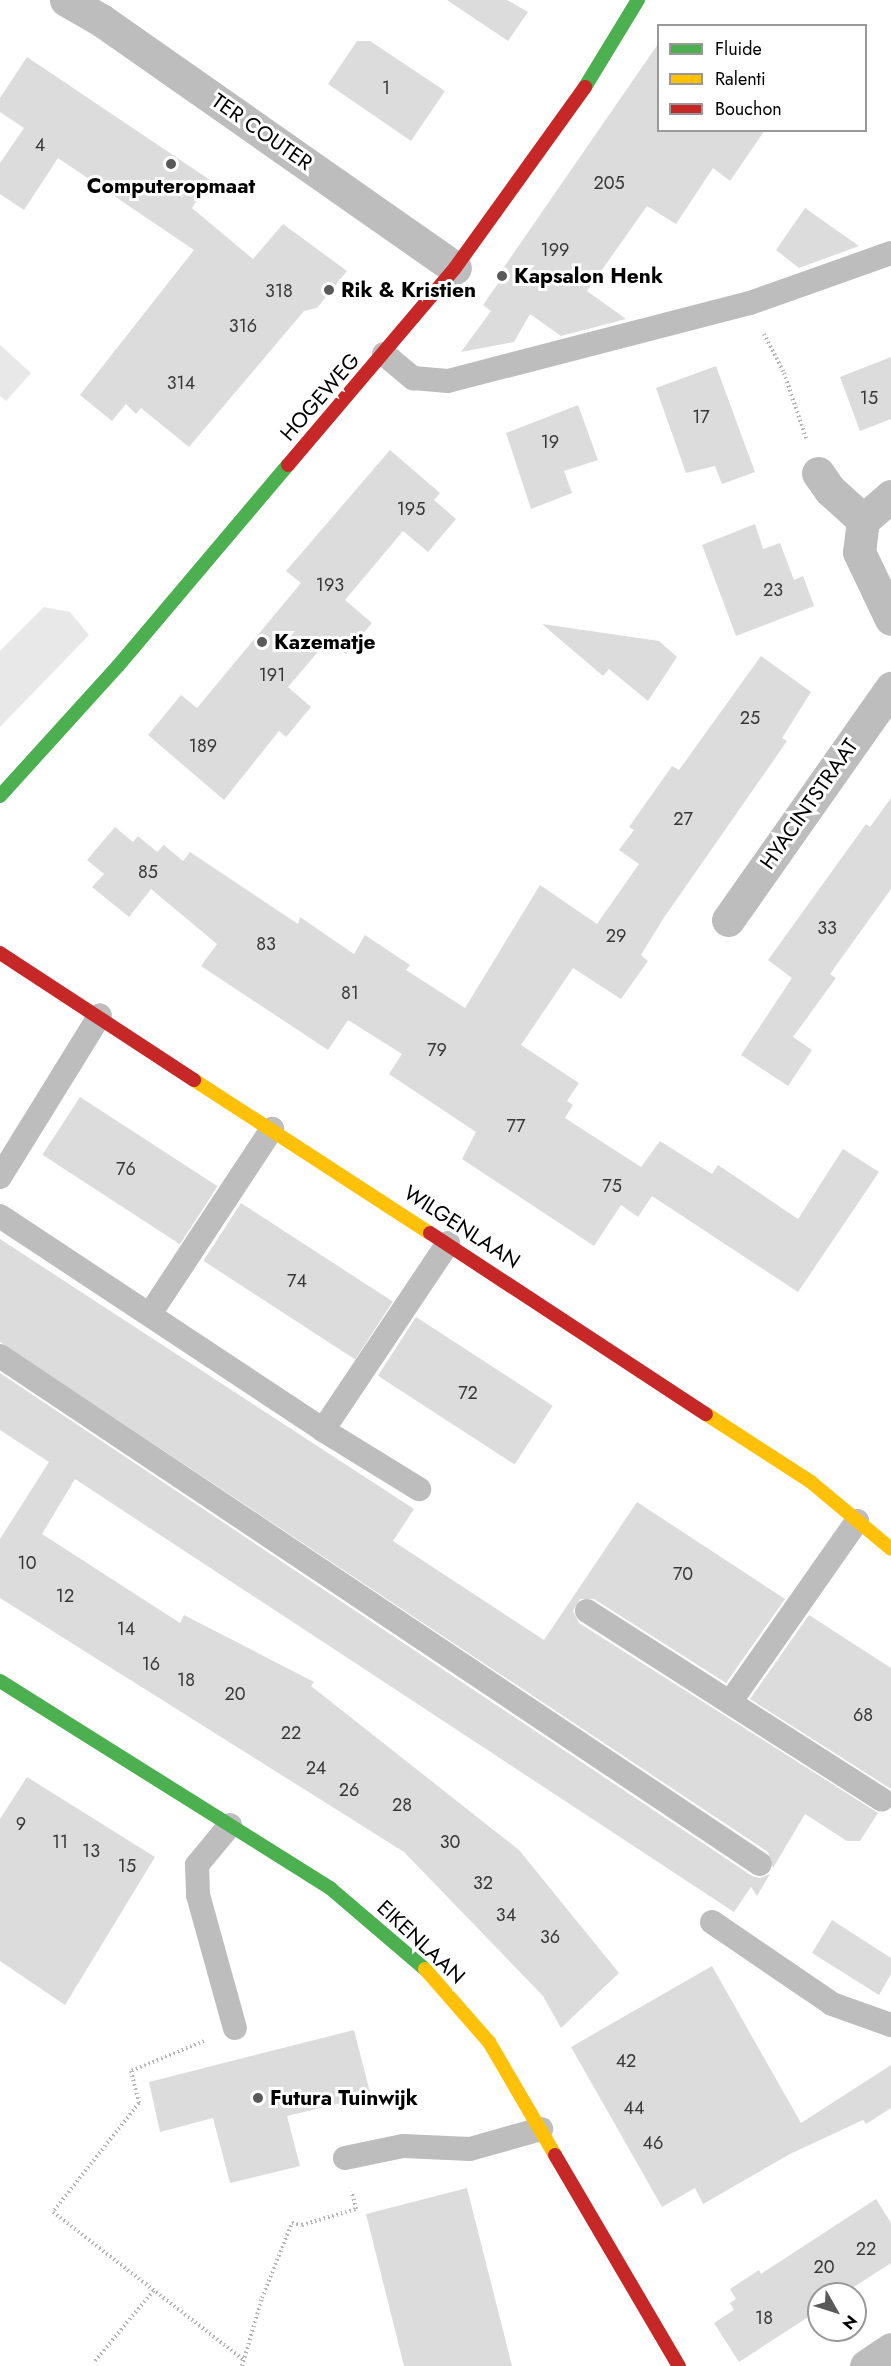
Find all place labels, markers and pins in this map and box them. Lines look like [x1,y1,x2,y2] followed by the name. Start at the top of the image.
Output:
[164,157,178,171] marker: Computeropmaat
[87,173,255,199] place label: Computeropmaat
[514,263,663,289] place label: Kapsalon Henk
[495,269,509,283] marker: Kapsalon Henk
[341,277,476,303] place label: Rik & Kristien
[322,283,336,297] marker: Rik & Kristien
[274,629,376,655] place label: Kazematje
[255,635,269,649] marker: Kazematje
[270,2085,418,2111] place label: Futura Tuinwijk
[251,2091,265,2105] marker: Futura Tuinwijk

